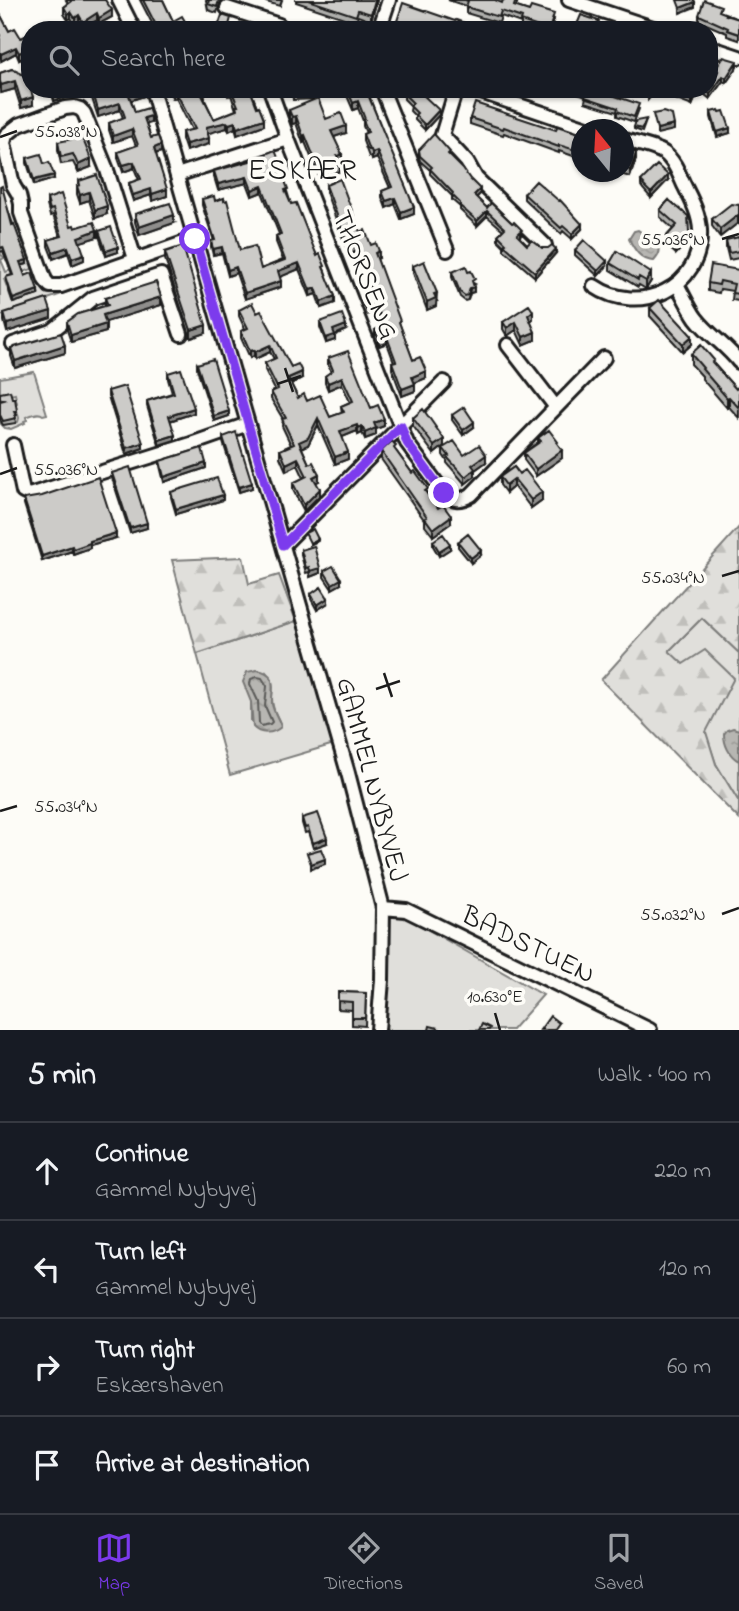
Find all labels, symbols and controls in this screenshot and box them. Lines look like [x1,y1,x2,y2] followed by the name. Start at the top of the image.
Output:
[21,21,718,98] search box
[45,41,83,79] icon: search
[101,41,226,79] text: Search here
[571,119,634,182] north arrow
[34,120,98,146] text: 55.038°N
[248,150,358,194] district label: ESKÆR
[319,205,408,346] street label: THORSENG
[179,223,210,254] route start
[641,228,705,254] text: 55.036°N
[34,458,98,484] text: 55.036°N
[428,477,459,508] route end
[641,566,705,592] text: 55.034°N
[324,673,418,887] street label: GAMMEL NYBYVEJ
[34,795,98,821] text: 55.034°N
[453,896,601,996] street label: BADSTUEN
[640,903,706,929] text: 55.032°N
[467,985,523,1011] text: 10.630°E
[28,1054,96,1098] text: 5 min
[597,1059,711,1092] text: Walk · 400 m
[95,1136,188,1174] text: Continue
[28,1152,66,1190] icon: ahead
[655,1155,711,1188] text: 220 m
[95,1174,255,1207] text: Gammel Nybyvej
[95,1234,186,1272] text: Turn left
[28,1250,66,1288] icon: left
[659,1253,711,1286] text: 120 m
[95,1272,255,1305] text: Gammel Nybyvej
[95,1332,195,1370] text: Turn right
[28,1348,66,1386] icon: right
[667,1351,711,1384] text: 60 m
[95,1370,224,1403] text: Eskærshaven
[28,1446,66,1484] icon: arrive
[95,1446,310,1484] text: Arrive at destination
[95,1529,133,1598] tab: Map
[324,1529,403,1598] tab: Directions
[594,1529,644,1598] tab: Saved

